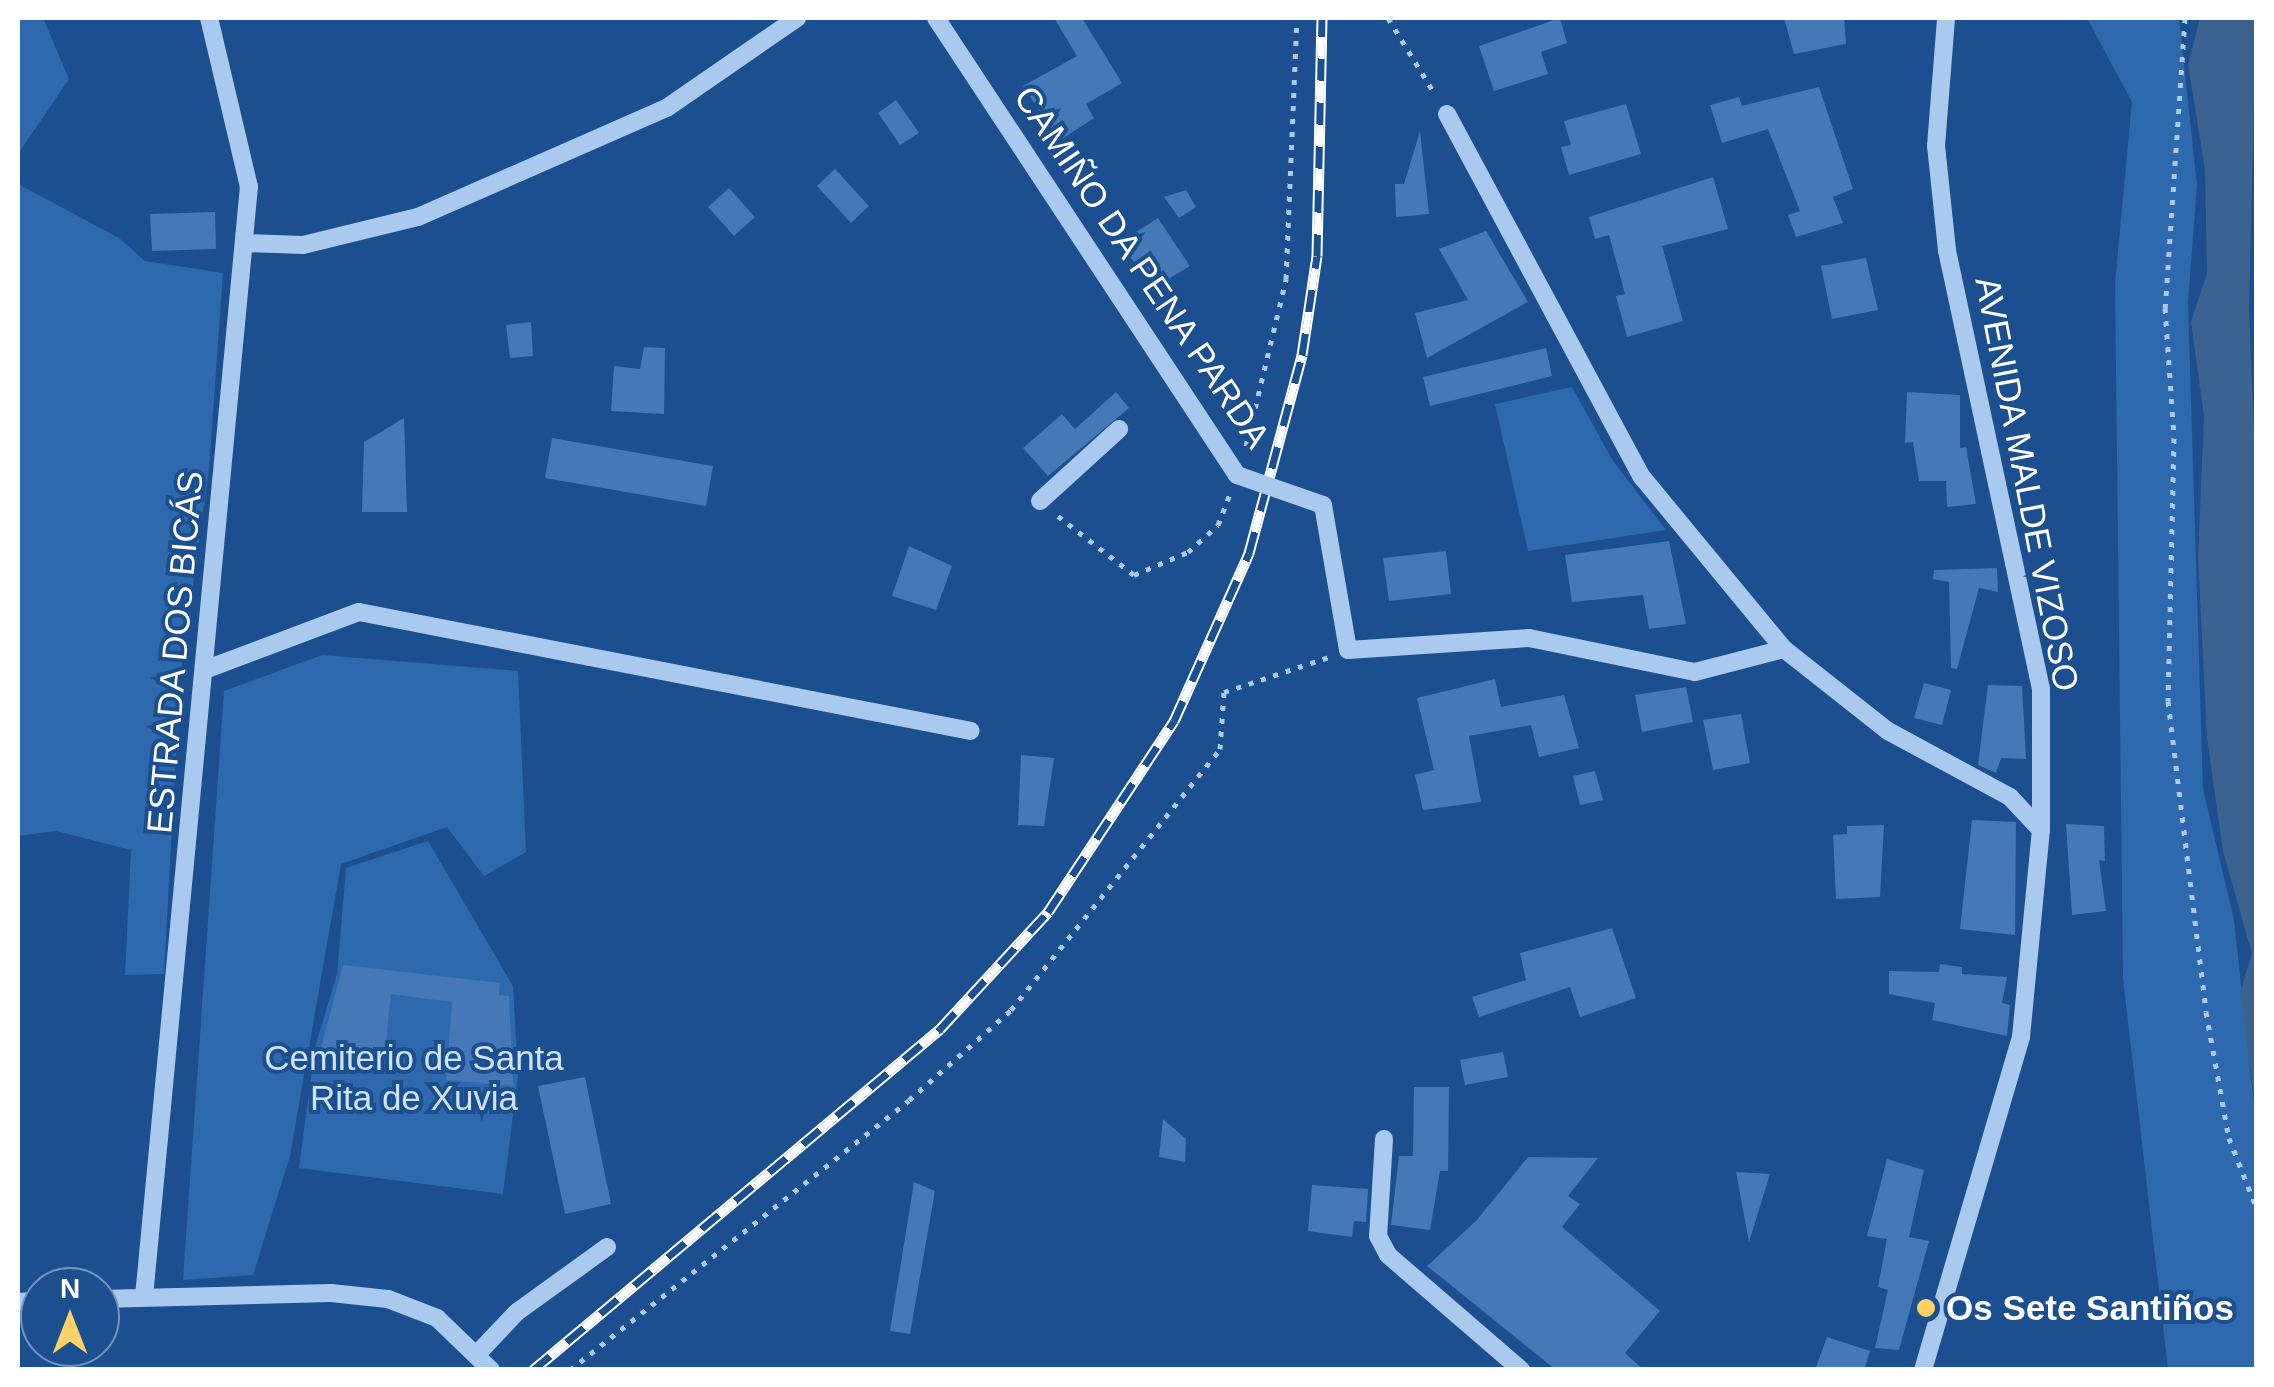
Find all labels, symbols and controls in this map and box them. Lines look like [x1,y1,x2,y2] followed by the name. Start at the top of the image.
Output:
[1004,77,1280,457] street label: CAMIÑO DA PENA PARDA
[1966,272,2088,696] street label: AVENIDA MALDE VIZOSO
[138,468,212,836] street label: ESTRADA DOS BICÁS
[264,1037,564,1119] park label: Cemiterio de Santa Rita de Xuvia
[20,1267,120,1367] north arrow
[60,1273,80,1304] text: N
[1946,1287,2234,1329] place label: Os Sete Santiños
[1915,1297,1937,1319] marker: Os Sete Santiños

